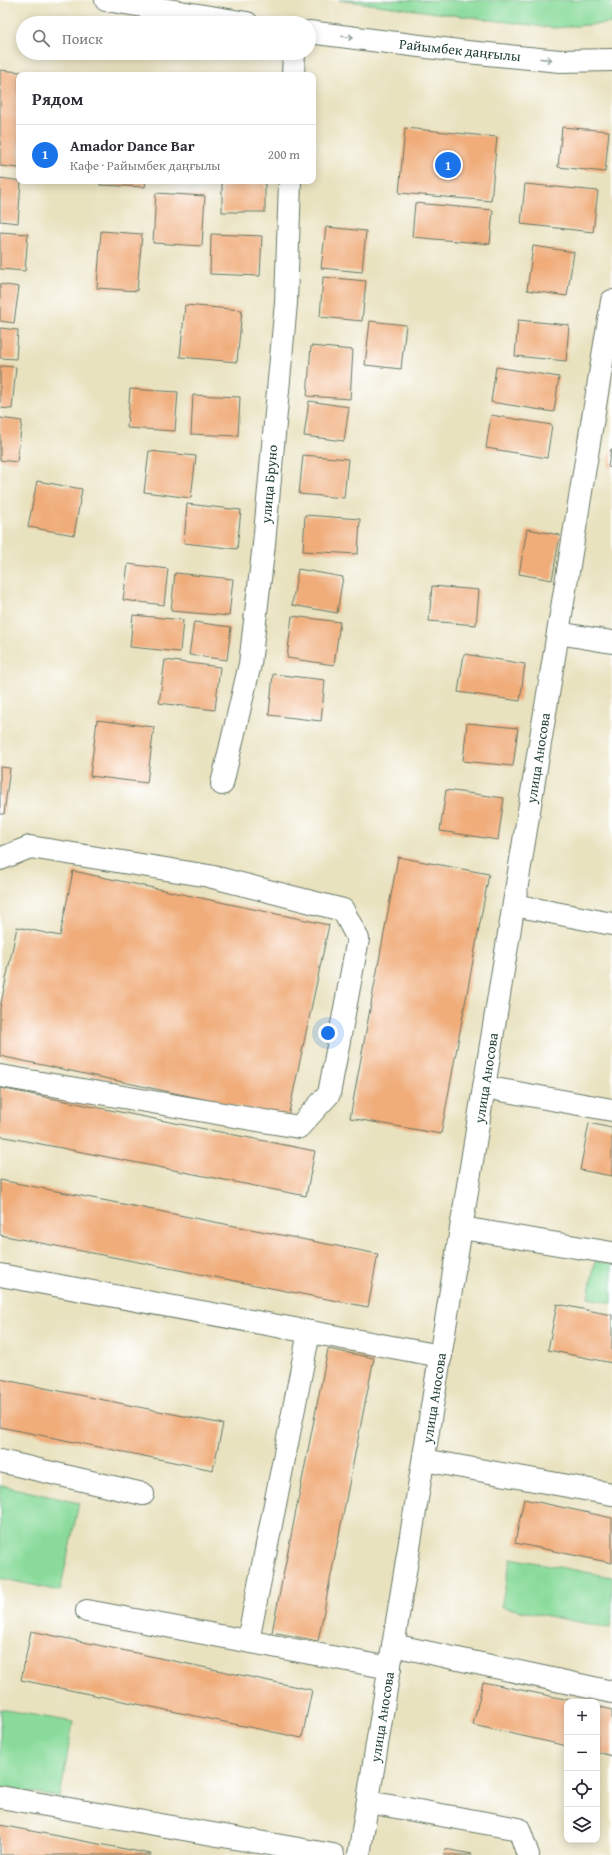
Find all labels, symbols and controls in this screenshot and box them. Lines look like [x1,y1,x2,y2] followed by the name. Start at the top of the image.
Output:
[16,16,316,60] search box
[30,27,52,49] icon: search
[62,28,103,49] text: Поиск
[341,33,354,41] one-way arrow
[398,34,522,66] street label: Райымбек даңғылы
[539,56,552,63] one-way arrow
[32,86,83,111] text: Рядом
[70,135,195,156] text: Amador Dance Bar
[42,145,48,164] text: 1
[268,145,300,164] text: 200 m
[435,150,461,180] pin: 1
[70,156,220,175] text: Кафе · Райымбек даңғылы
[256,444,282,525] street label: улица Бруно
[521,711,555,806] street label: улица Аносова
[318,1023,338,1043] your location
[469,1031,503,1126] street label: улица Аносова
[417,1351,451,1446] street label: улица Аносова
[365,1670,399,1765] street label: улица Аносова
[564,1699,600,1843] map controls
[564,1699,600,1735] button: +
[564,1735,600,1771] button: −
[564,1771,600,1807] button: locate
[564,1807,600,1843] button: layers

